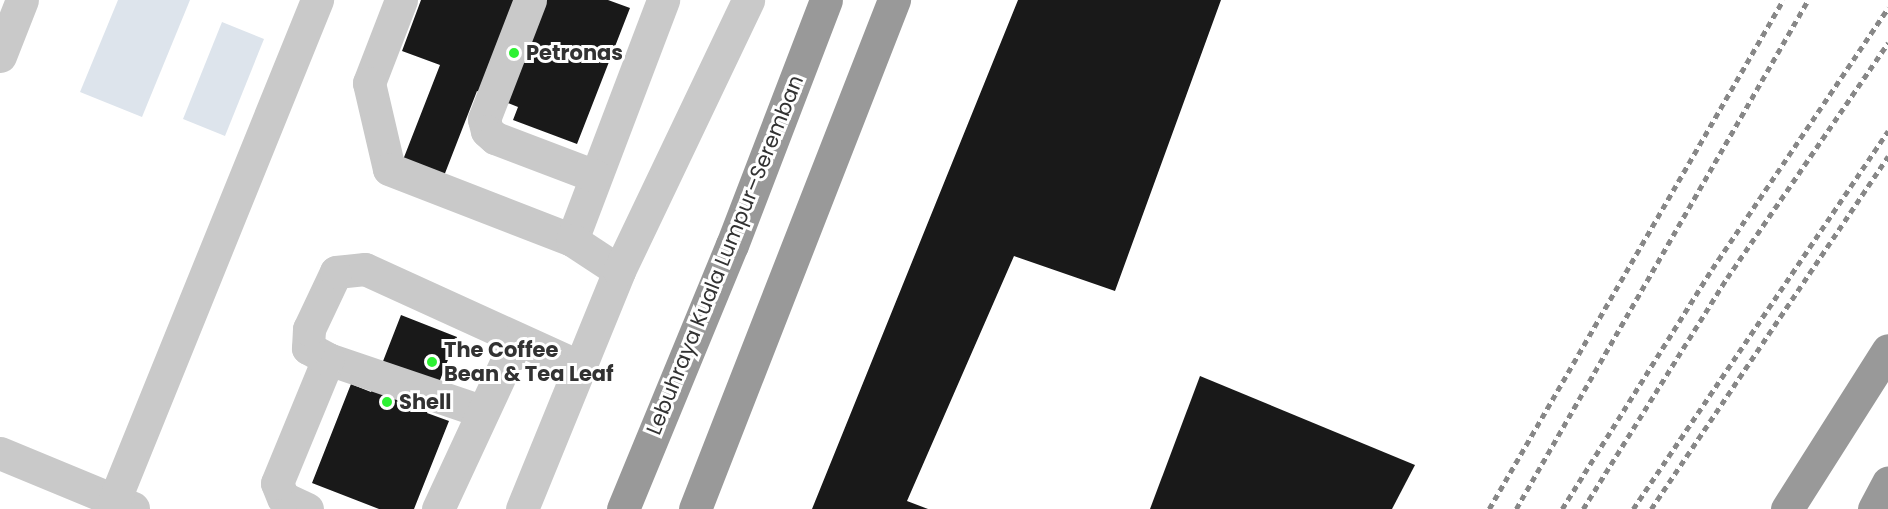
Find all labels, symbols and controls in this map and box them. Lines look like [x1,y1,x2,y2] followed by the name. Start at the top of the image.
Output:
[526,40,623,66] place label: Petronas
[507,46,521,60] marker: Petronas
[641,72,809,438] street label: Lebuhraya Kuala Lumpur–Seremban
[444,337,614,387] place label: The Coffee Bean & Tea Leaf
[425,355,439,369] marker: The Coffee Bean & Tea Leaf
[399,389,451,415] place label: Shell
[380,395,394,409] marker: Shell

